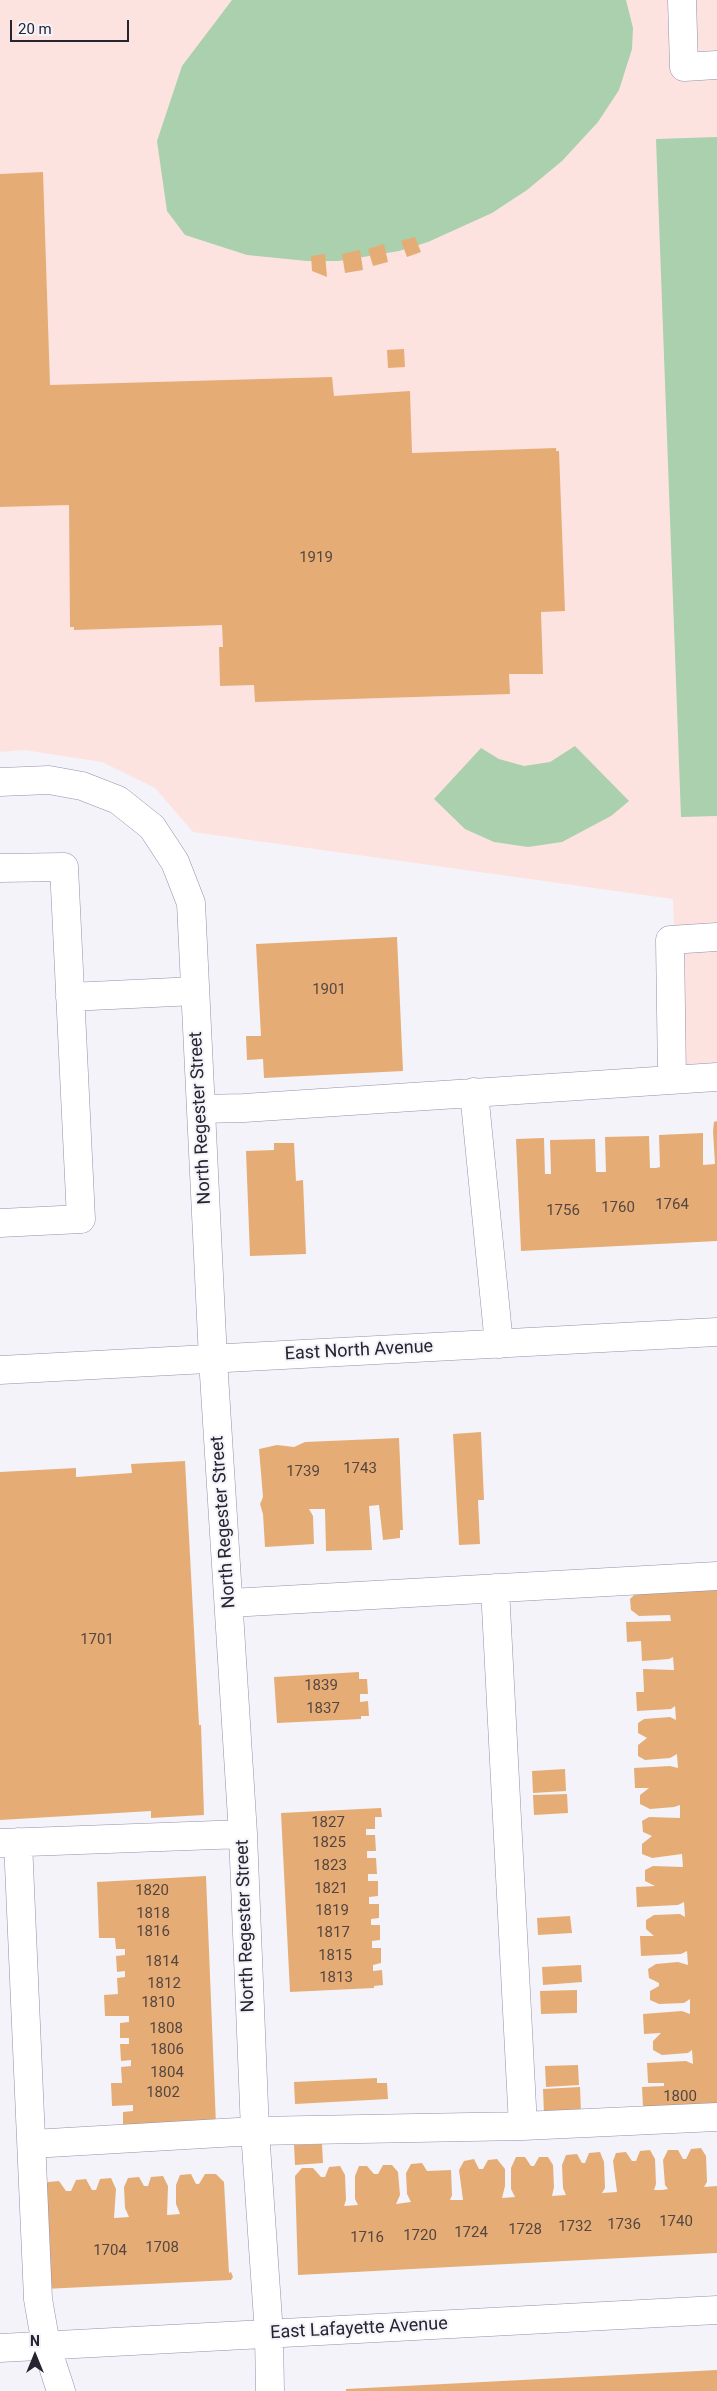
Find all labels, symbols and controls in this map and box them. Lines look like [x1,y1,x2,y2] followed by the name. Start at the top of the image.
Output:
[12,10,131,42] scale bar
[18,20,52,38] text: 20 m
[299,549,333,567] house number: 1919
[312,981,346,999] house number: 1901
[186,1031,216,1205] street label: North Regester Street
[655,1196,689,1214] house number: 1764
[601,1199,635,1217] house number: 1760
[546,1202,580,1220] house number: 1756
[284,1336,434,1366] street label: East North Avenue
[207,1435,241,1609] street label: North Regester Street
[343,1460,377,1478] house number: 1743
[286,1463,320,1481] house number: 1739
[80,1631,114,1649] house number: 1701
[304,1677,338,1695] house number: 1839
[306,1700,340,1718] house number: 1837
[311,1814,345,1832] house number: 1827
[312,1834,346,1852] house number: 1825
[232,1839,260,2013] street label: North Regester Street
[313,1857,347,1875] house number: 1823
[314,1880,348,1898] house number: 1821
[135,1882,169,1900] house number: 1820
[315,1902,349,1920] house number: 1819
[136,1905,170,1923] house number: 1818
[136,1923,170,1941] house number: 1816
[316,1924,350,1942] house number: 1817
[318,1947,352,1965] house number: 1815
[145,1953,179,1971] house number: 1814
[319,1969,353,1987] house number: 1813
[147,1975,181,1993] house number: 1812
[141,1994,175,2012] house number: 1810
[149,2020,183,2038] house number: 1808
[150,2041,184,2059] house number: 1806
[150,2064,184,2082] house number: 1804
[146,2084,180,2102] house number: 1802
[663,2088,697,2106] house number: 1800
[659,2213,693,2231] house number: 1740
[607,2216,641,2234] house number: 1736
[558,2218,592,2236] house number: 1732
[508,2221,542,2239] house number: 1728
[454,2224,488,2242] house number: 1724
[403,2227,437,2245] house number: 1720
[350,2229,384,2247] house number: 1716
[145,2239,179,2257] house number: 1708
[93,2242,127,2260] house number: 1704
[270,2314,448,2344] street label: East Lafayette Avenue
[10,2331,60,2381] north arrow
[30,2333,40,2349] text: N

